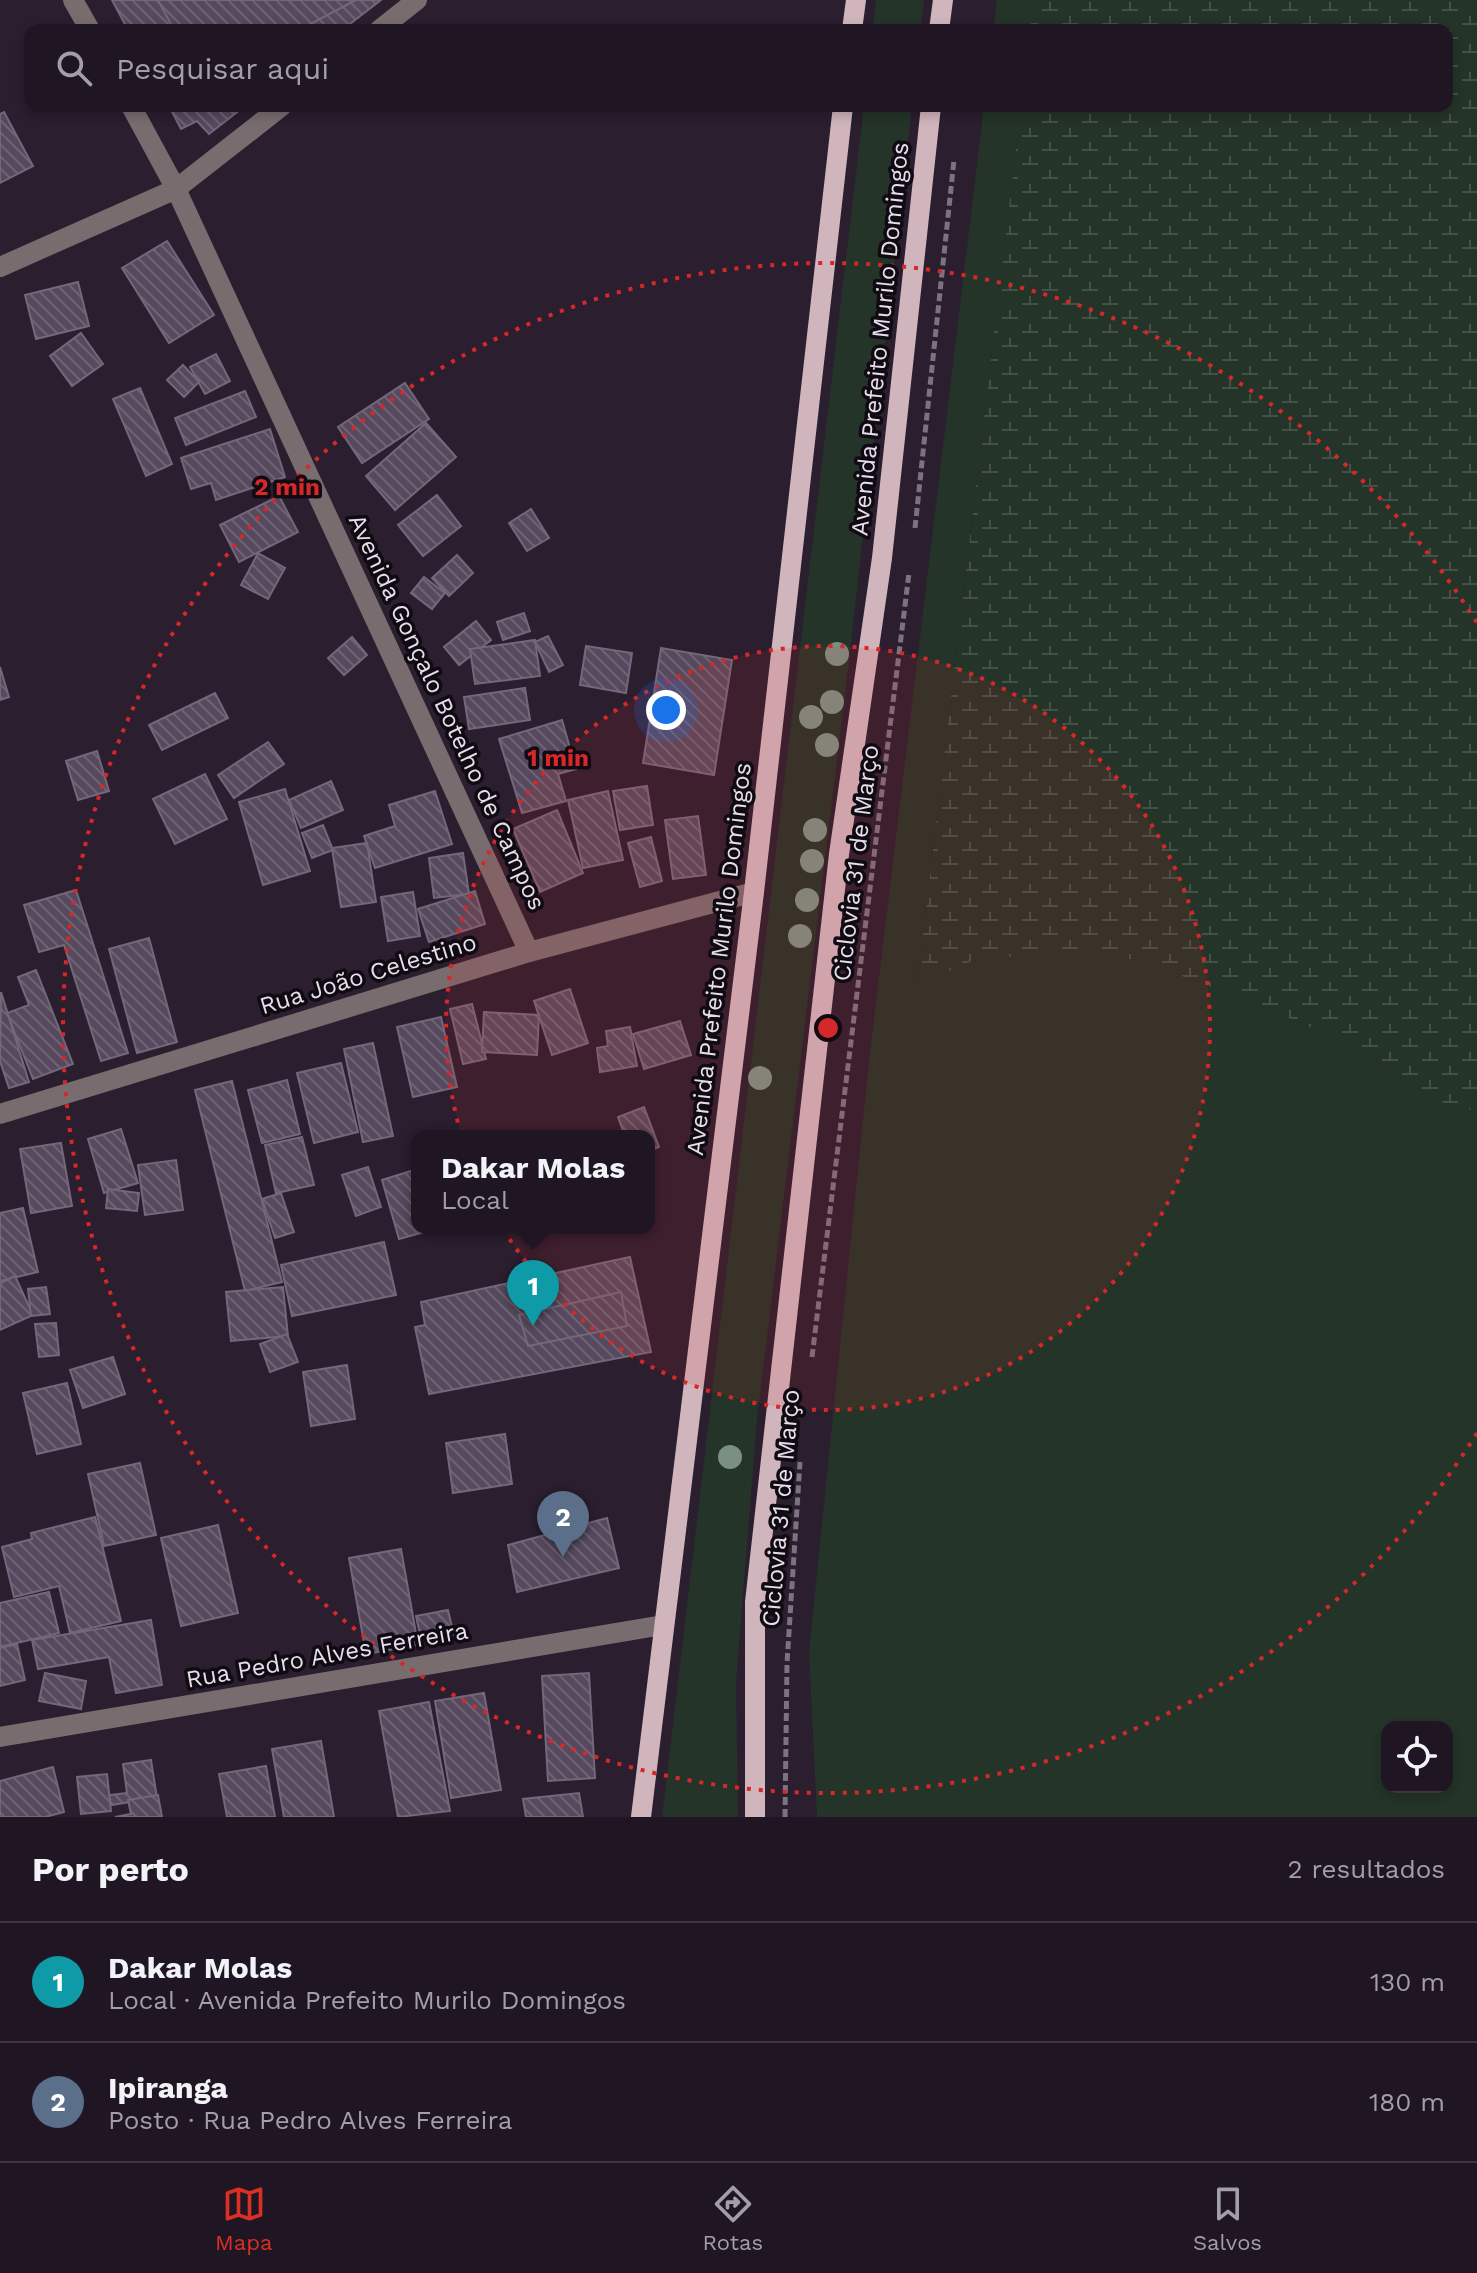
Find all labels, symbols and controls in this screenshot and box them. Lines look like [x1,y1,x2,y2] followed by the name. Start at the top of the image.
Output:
[24,24,1453,112] search box
[52,46,96,90] icon: search
[116,51,329,86] text: Pesquisar aqui
[845,141,915,537] street label: Avenida Prefeito Murilo Domingos
[254,473,320,501] text: 2 min
[343,510,551,914] street label: Avenida Gonçalo Botelho de Campos
[646,690,686,730] your location
[828,743,884,983] street label: Ciclovia 31 de Março
[527,744,589,772] text: 1 min
[681,761,757,1157] street label: Avenida Prefeito Murilo Domingos
[256,928,480,1020] street label: Rua João Celestino
[814,1014,842,1042] centre of rings
[411,1130,655,1234] popup
[441,1150,625,1185] text: Dakar Molas
[441,1185,509,1215] text: Local
[507,1260,559,1326] pin: 1
[757,1388,805,1628] street label: Ciclovia 31 de Março
[537,1491,589,1557] pin: 2
[184,1616,470,1694] street label: Rua Pedro Alves Ferreira
[1381,1721,1453,1793] map controls
[1381,1721,1453,1793] button: locate
[32,1849,189,1889] text: Por perto
[1287,1854,1445,1884] text: 2 resultados
[108,1950,292,1985] text: Dakar Molas
[52,1967,64,1997] text: 1
[1370,1967,1445,1997] text: 130 m
[108,1985,626,2015] text: Local · Avenida Prefeito Murilo Domingos
[108,2070,228,2105] text: Ipiranga
[50,2087,66,2117] text: 2
[1369,2087,1445,2117] text: 180 m
[108,2105,512,2135] text: Posto · Rua Pedro Alves Ferreira
[215,2182,272,2255] tab: Mapa
[702,2182,763,2255] tab: Rotas
[1193,2182,1262,2255] tab: Salvos

